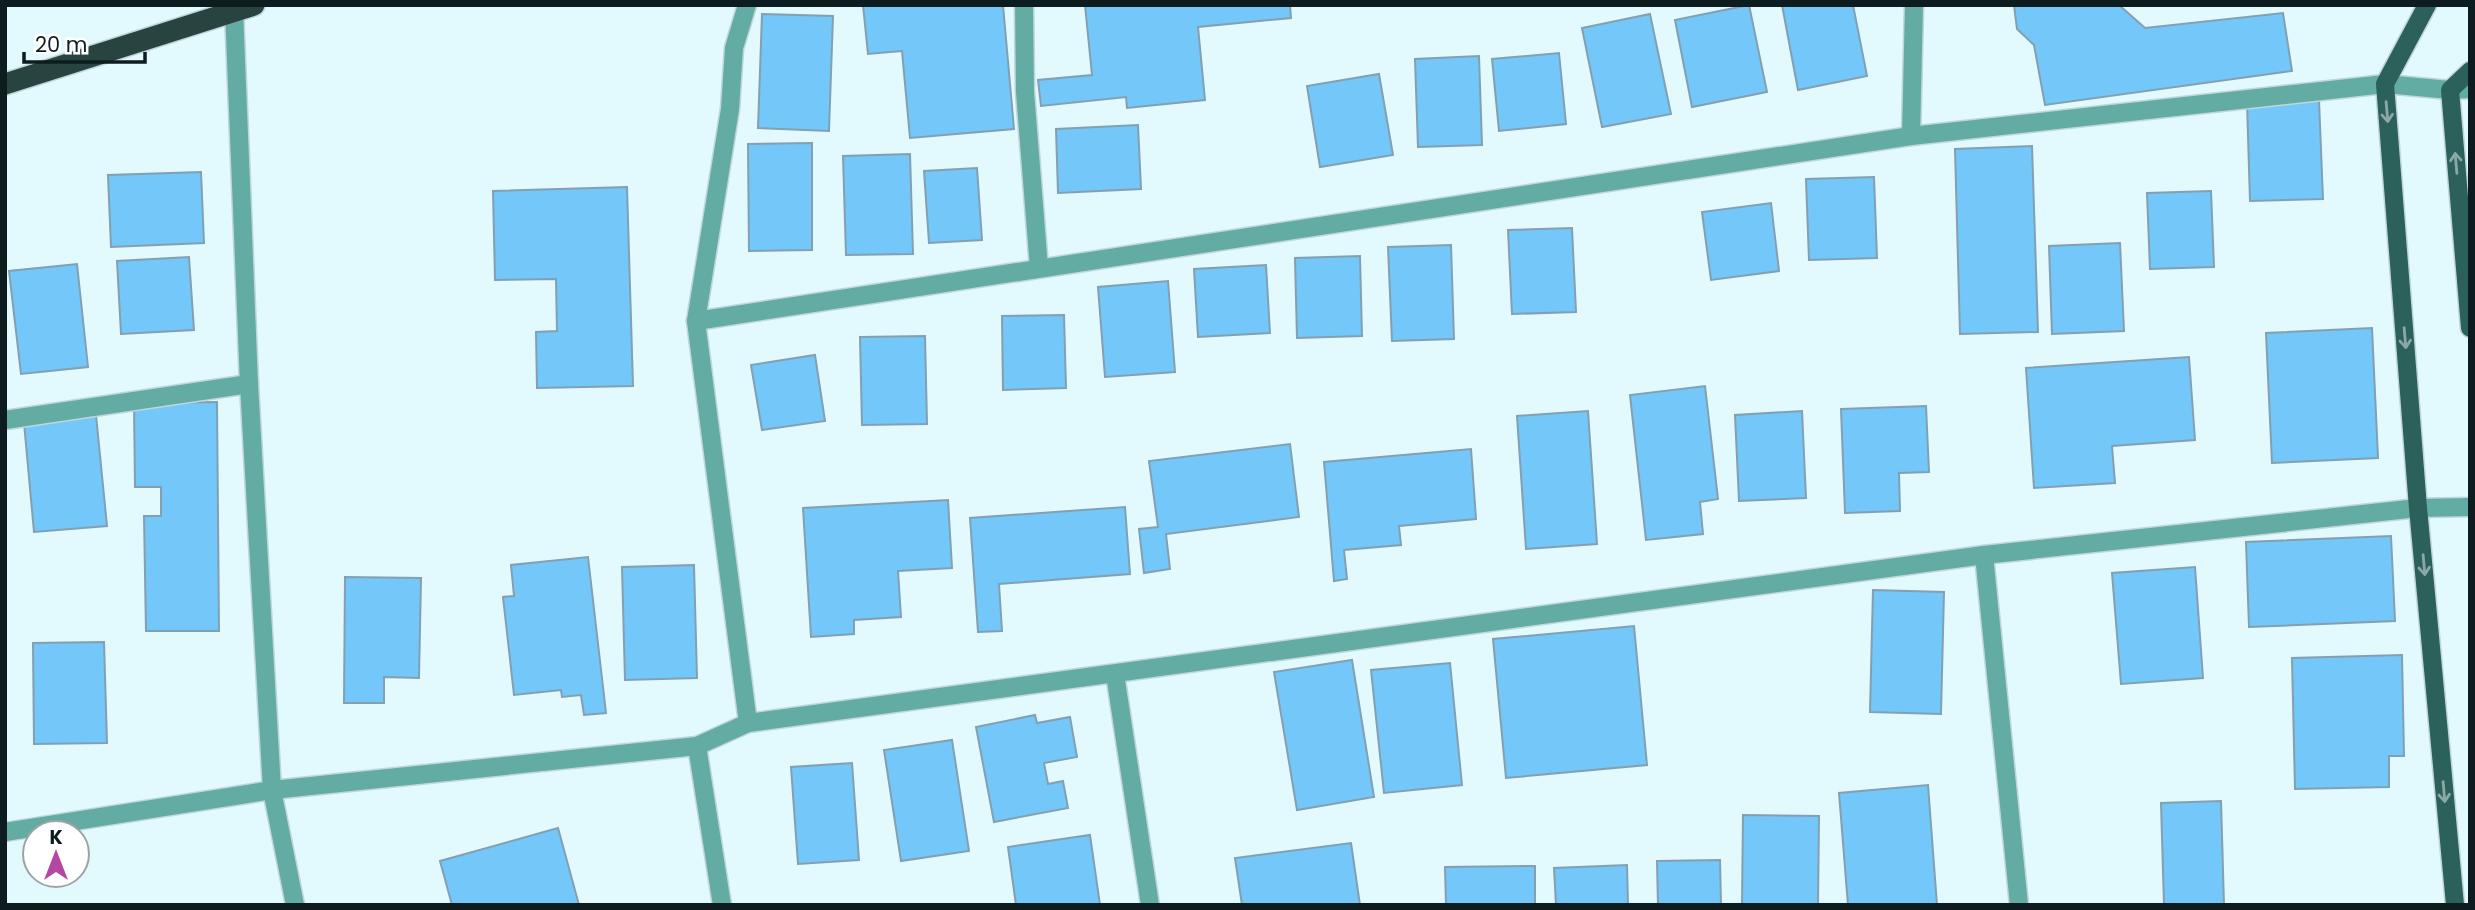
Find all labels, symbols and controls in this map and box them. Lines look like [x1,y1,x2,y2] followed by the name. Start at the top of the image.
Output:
[24,21,145,65] scale bar
[35,30,88,59] text: 20 m
[2381,100,2394,122] one-way arrow
[2449,152,2462,175] one-way arrow
[2399,327,2412,349] one-way arrow
[2418,553,2431,576] one-way arrow
[2438,780,2451,803] one-way arrow
[21,819,91,889] north arrow
[49,824,63,851] text: K

